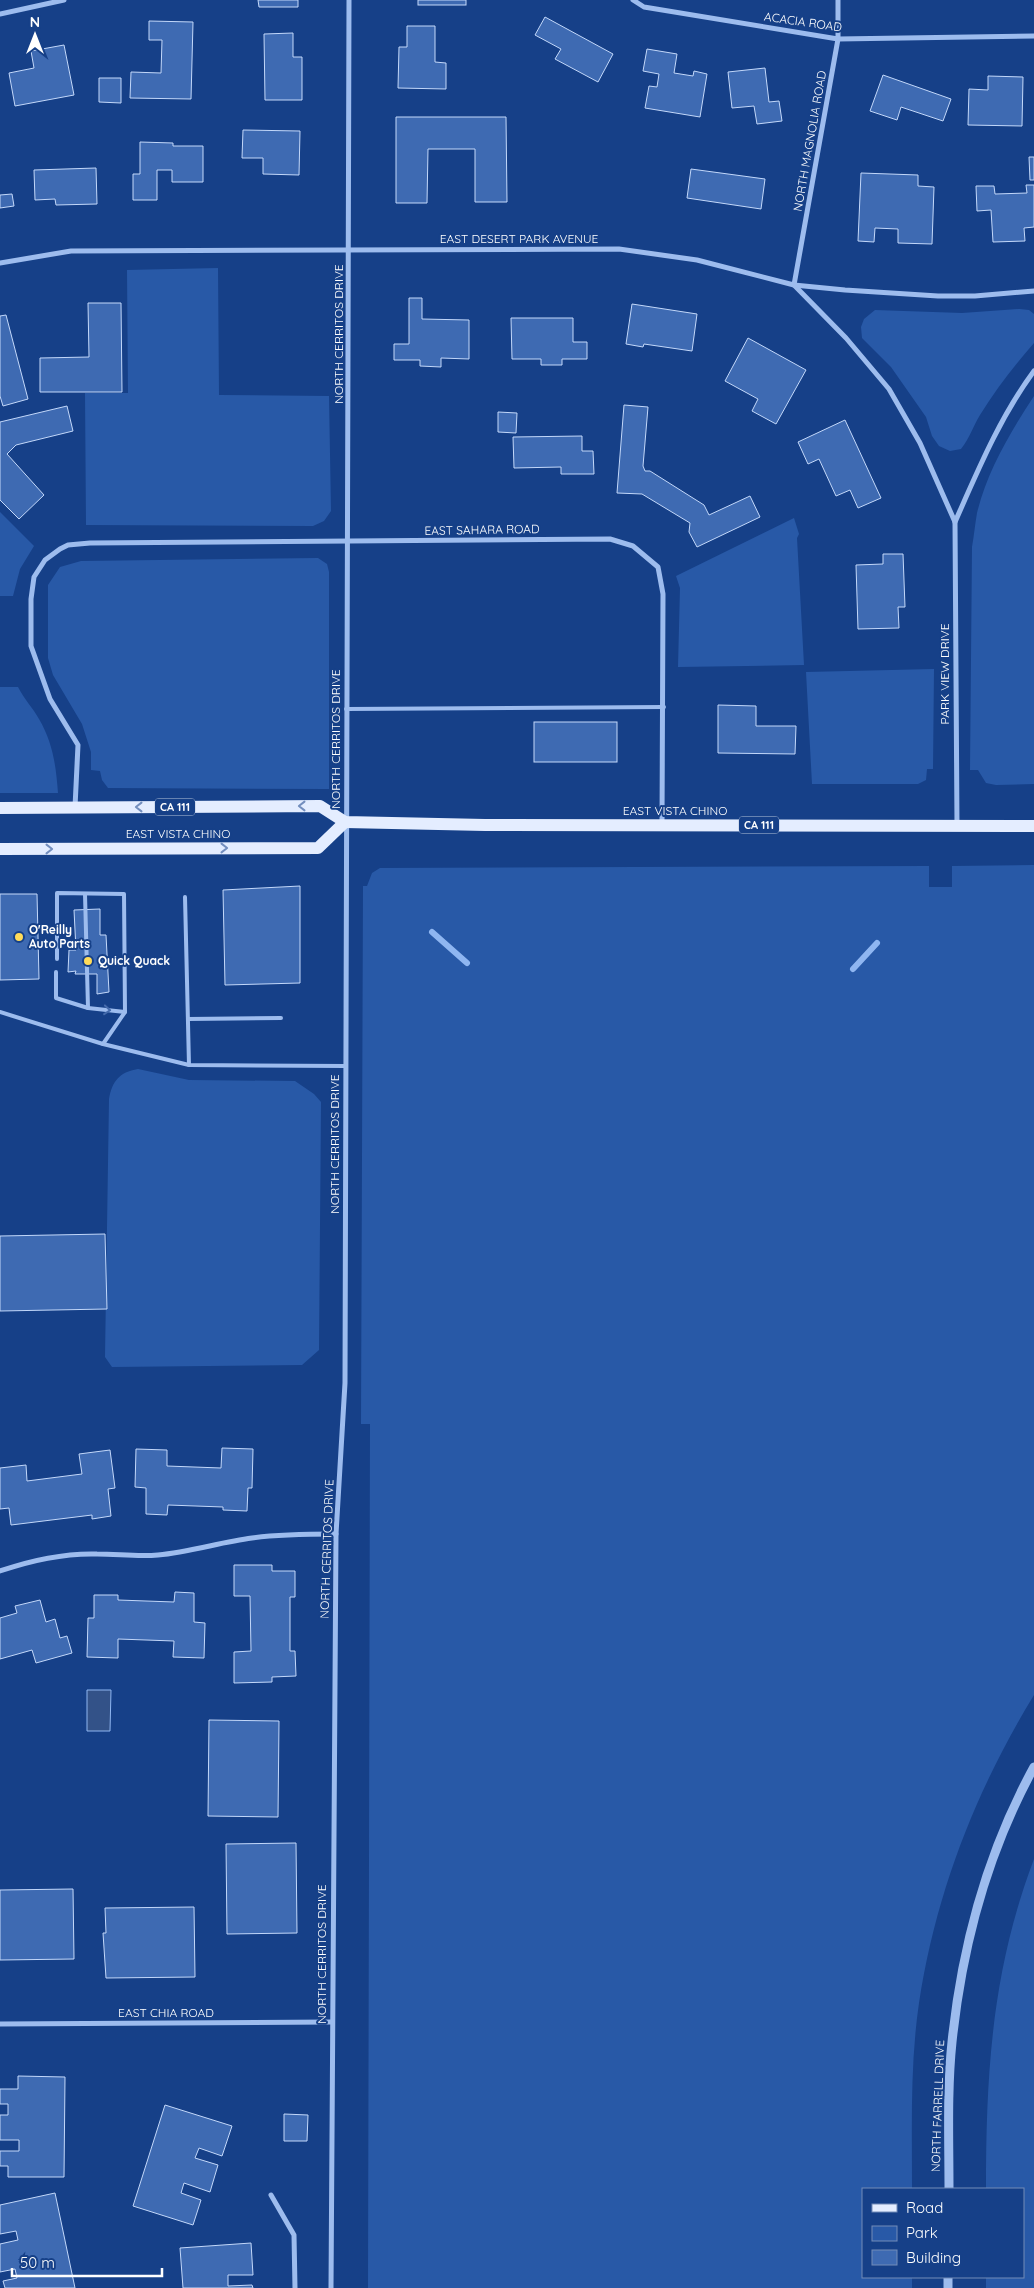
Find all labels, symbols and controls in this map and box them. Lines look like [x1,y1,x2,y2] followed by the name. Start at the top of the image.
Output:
[763,9,843,34] street label: ACACIA ROAD
[10,10,60,60] north arrow
[30,13,40,31] text: N
[790,69,829,212] street label: NORTH MAGNOLIA ROAD
[440,231,599,246] street label: EAST DESERT PARK AVENUE
[331,264,346,404] street label: NORTH CERRITOS DRIVE
[424,521,540,538] street label: EAST SAHARA ROAD
[937,623,952,724] street label: PARK VIEW DRIVE
[328,669,343,809] street label: NORTH CERRITOS DRIVE
[155,799,195,816] road number: CA 111
[297,801,305,811] one-way arrow
[135,802,142,812] one-way arrow
[623,803,727,818] street label: EAST VISTA CHINO
[739,816,779,834] road number: CA 111
[126,826,230,841] street label: EAST VISTA CHINO
[220,843,228,853] one-way arrow
[45,844,53,854] one-way arrow
[29,922,90,951] place label: O'Reilly Auto Parts
[13,931,25,943] marker: O'Reilly Auto Parts
[98,953,170,968] place label: Quick Quack
[82,955,94,967] marker: Quick Quack
[103,1004,111,1015] one-way arrow
[327,1074,342,1214] street label: NORTH CERRITOS DRIVE
[317,1479,336,1619] street label: NORTH CERRITOS DRIVE
[314,1884,329,2024] street label: NORTH CERRITOS DRIVE
[118,2005,214,2020] street label: EAST CHIA ROAD
[928,2039,947,2172] street label: NORTH FARRELL DRIVE
[862,2188,1024,2278] legend
[906,2198,943,2217] text: Road
[906,2223,938,2242] text: Park
[12,2246,162,2278] scale bar
[906,2248,961,2267] text: Building
[20,2253,55,2272] text: 50 m

